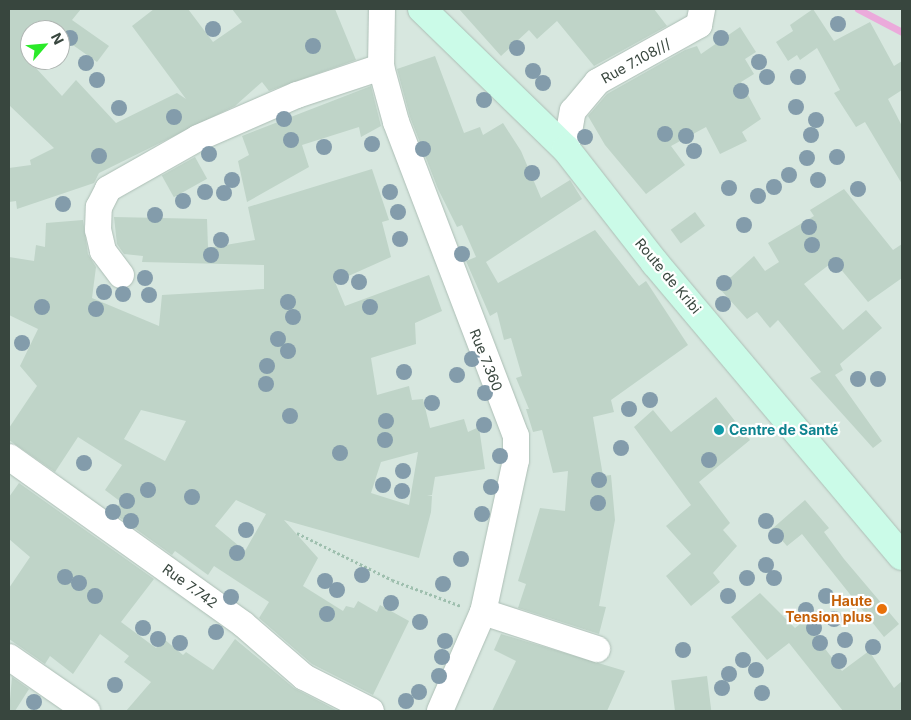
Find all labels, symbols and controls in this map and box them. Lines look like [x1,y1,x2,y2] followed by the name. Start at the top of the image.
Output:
[20,20,70,70] north arrow
[48,30,68,47] text: N
[598,35,674,87] street label: Rue 7.108///
[632,235,704,317] street label: Route de Kribi
[466,327,506,393] street label: Rue 7.360
[729,422,838,438] place label: Centre de Santé
[713,424,725,436] marker: Centre de Santé
[159,560,221,612] street label: Rue 7.742
[785,593,872,626] place label: Haute Tension plus
[876,603,888,615] marker: Haute Tension plus

